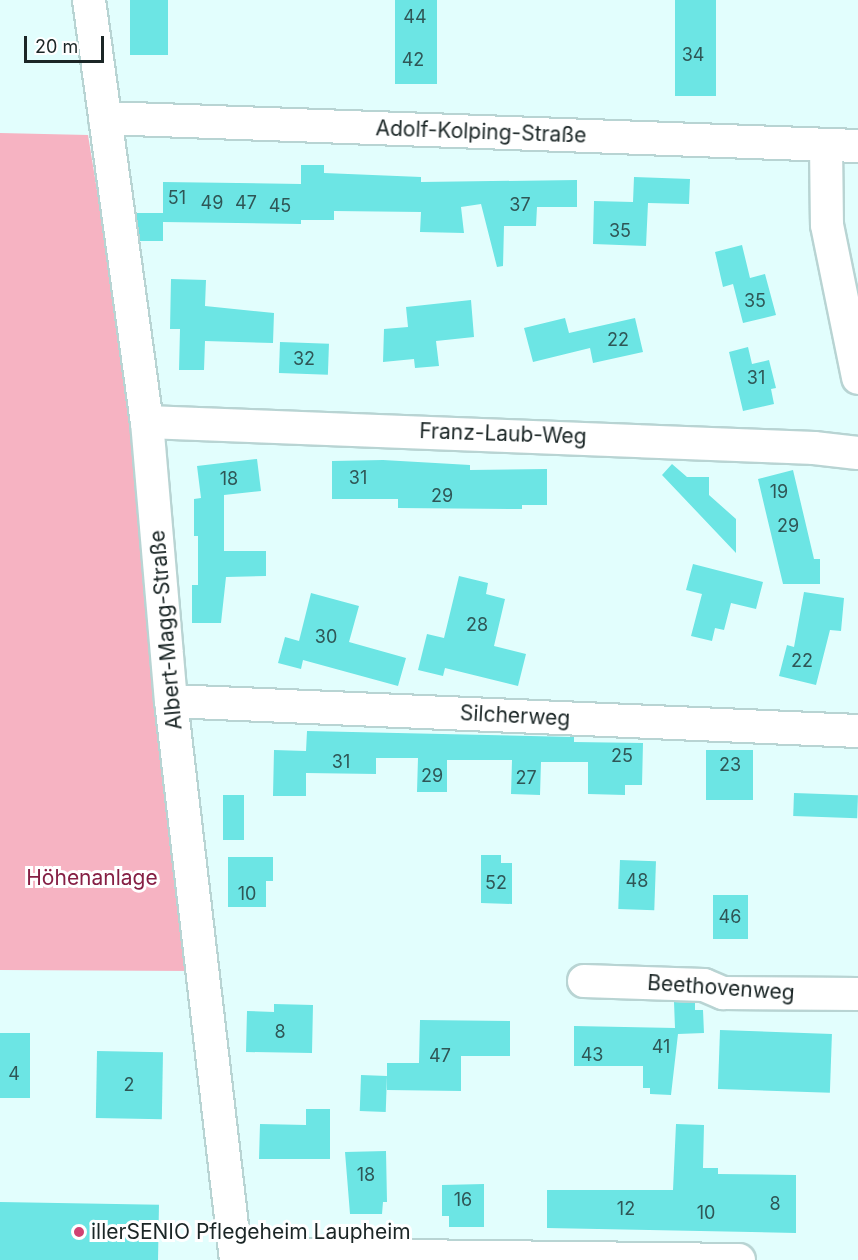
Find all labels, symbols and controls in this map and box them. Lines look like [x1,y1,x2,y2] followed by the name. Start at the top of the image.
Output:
[403,6,427,28] house number: 44
[27,24,106,62] scale bar
[35,36,78,57] text: 20 m
[682,44,704,66] house number: 34
[402,49,424,71] house number: 42
[375,116,587,148] street label: Adolf-Kolping-Straße
[168,187,186,209] house number: 51
[201,192,223,214] house number: 49
[235,192,257,214] house number: 47
[509,194,531,216] house number: 37
[269,195,291,217] house number: 45
[609,220,631,242] house number: 35
[744,290,766,312] house number: 35
[607,329,629,351] house number: 22
[293,348,315,370] house number: 32
[747,367,765,389] house number: 31
[419,418,587,450] street label: Franz-Laub-Weg
[349,467,367,489] house number: 31
[220,468,238,490] house number: 18
[770,481,788,503] house number: 19
[431,485,453,507] house number: 29
[777,515,799,537] house number: 29
[145,529,187,731] street label: Albert-Magg-Straße
[466,614,488,636] house number: 28
[315,626,337,648] house number: 30
[791,650,813,672] house number: 22
[459,701,571,731] street label: Silcherweg
[611,745,633,767] house number: 25
[332,751,350,773] house number: 31
[719,754,741,776] house number: 23
[421,765,443,787] house number: 29
[515,767,537,789] house number: 27
[26,865,158,891] park label: Höhenanlage
[626,870,648,892] house number: 48
[485,872,507,894] house number: 52
[238,883,256,905] house number: 10
[719,906,741,928] house number: 46
[646,970,796,1006] street label: Beethovenweg
[274,1021,286,1043] house number: 8
[652,1036,670,1058] house number: 41
[581,1044,603,1066] house number: 43
[429,1045,451,1067] house number: 47
[8,1063,20,1085] house number: 4
[124,1074,134,1096] house number: 2
[357,1164,375,1186] house number: 18
[454,1189,472,1211] house number: 16
[769,1193,781,1215] house number: 8
[617,1198,635,1220] house number: 12
[697,1202,715,1224] house number: 10
[91,1219,411,1245] place label: illerSENIO Pflegeheim Laupheim
[72,1225,86,1239] marker: illerSENIO Pflegeheim Laupheim

